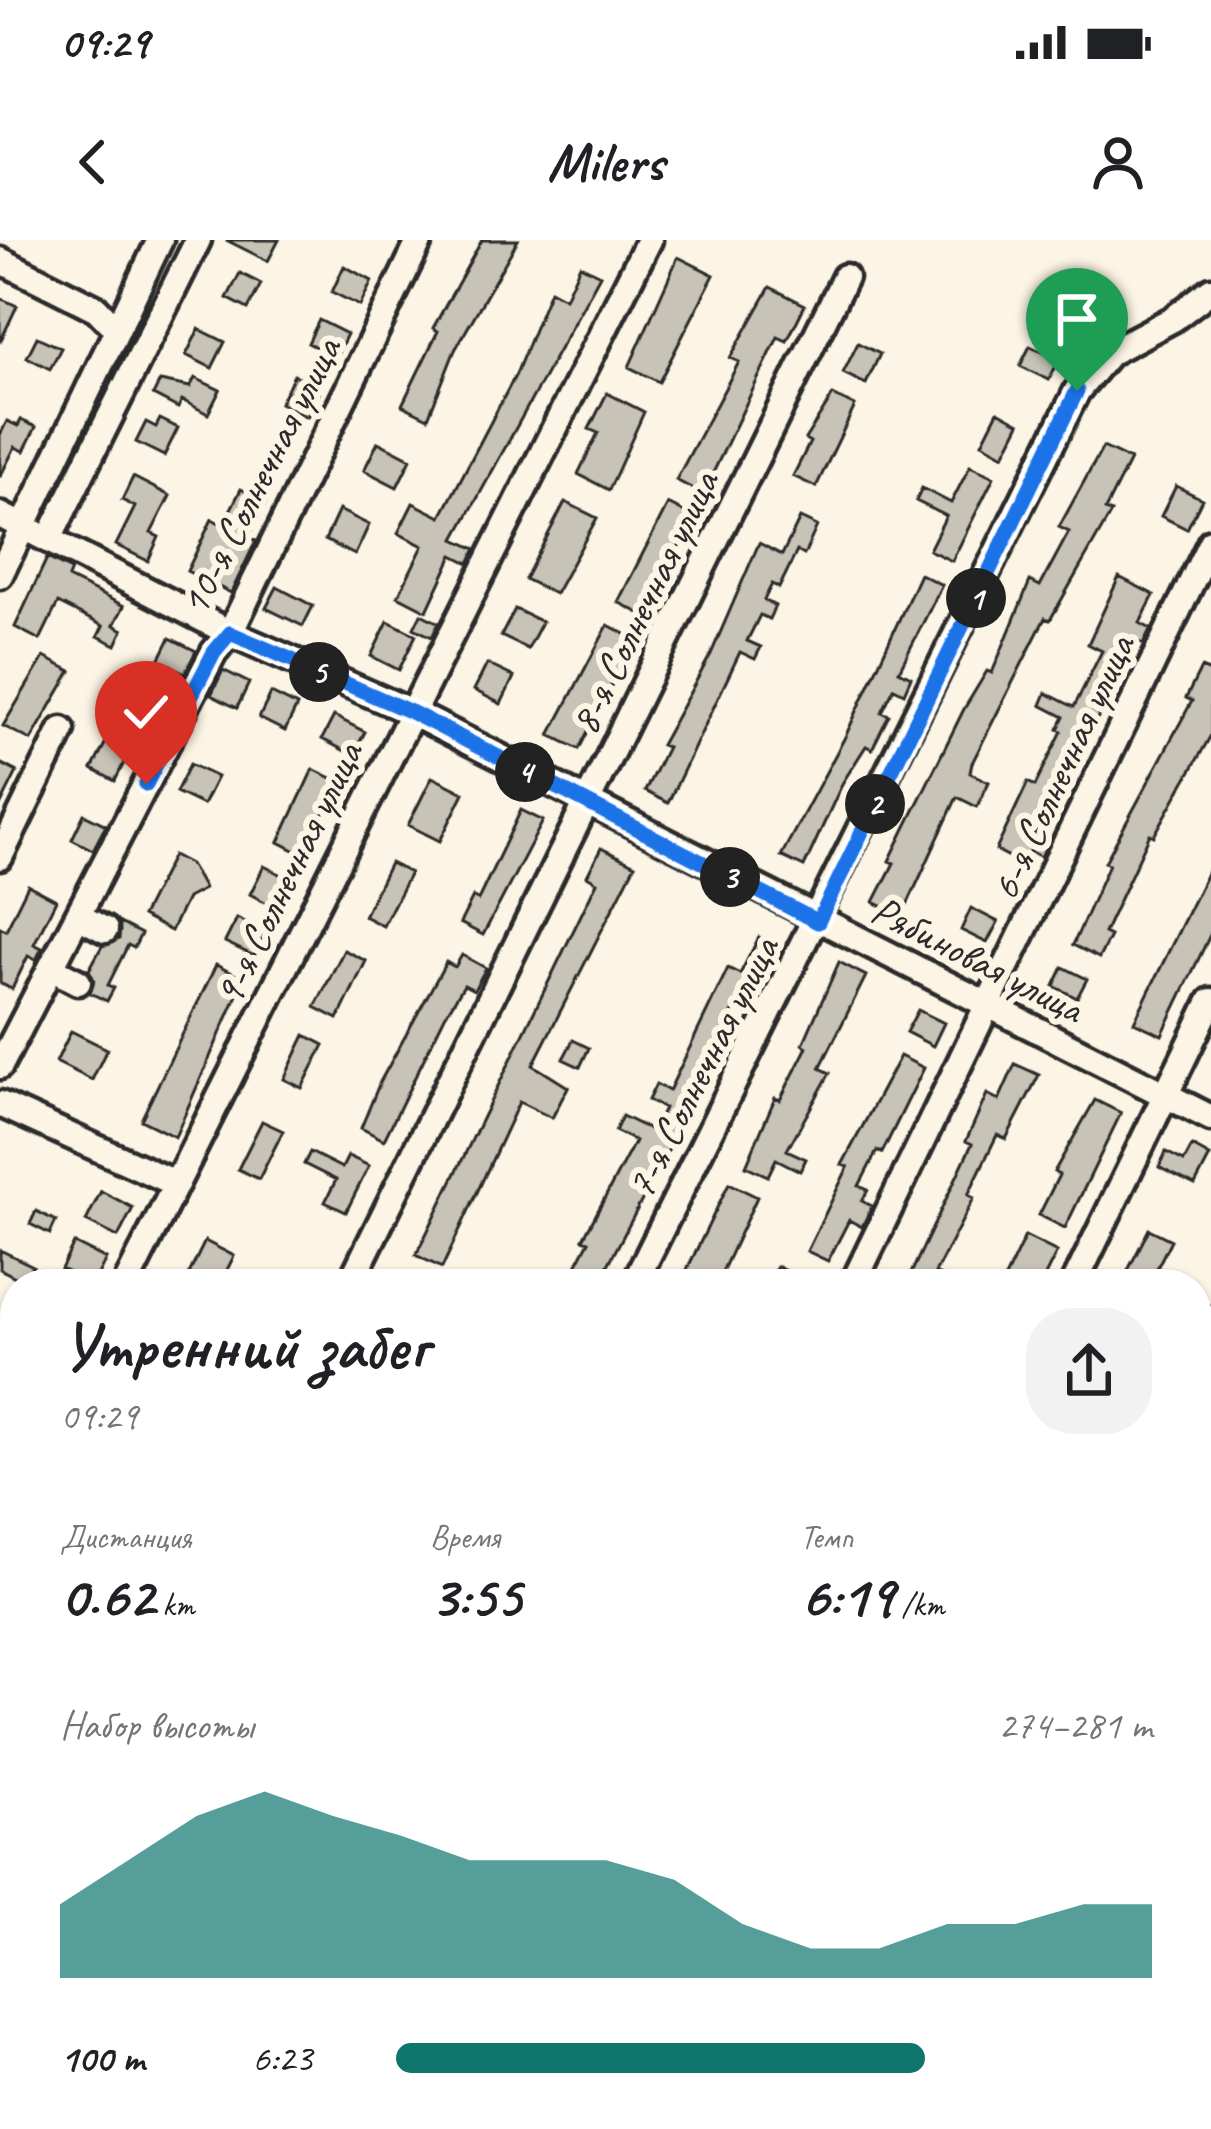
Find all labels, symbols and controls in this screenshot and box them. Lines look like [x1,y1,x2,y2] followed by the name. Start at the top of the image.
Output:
[60,14,149,71] text: 09:29
[547,128,664,196] text: Milers
[60,129,126,195] icon: back
[1085,129,1151,195] icon: person
[1026,268,1128,391] pin
[1044,286,1110,352] icon: arrive
[167,326,355,625] street label: 10-я Солнечная улица
[558,460,732,743] street label: 8-я Солнечная улица
[946,568,1006,628] pin: 1
[969,577,983,619] text: 1
[978,624,1148,908] street label: 6-я Солнечная улица
[289,642,349,702] pin: 5
[312,651,326,693] text: 5
[95,661,197,784] pin
[113,679,179,745] icon: check
[202,731,376,1014] street label: 9-я Солнечная улица
[495,742,555,802] pin: 4
[518,751,532,793] text: 4
[845,774,905,834] pin: 2
[868,783,882,825] text: 2
[700,847,760,907] pin: 3
[723,856,737,898] text: 3
[863,883,1095,1037] street label: Рябиновая улица
[614,925,792,1207] street label: 7-я Солнечная улица
[60,1305,428,1388] text: Утренний забег
[1026,1308,1152,1434] button: share
[60,1392,138,1441] text: 09:29
[60,1516,192,1558] text: Дистанция
[430,1516,500,1558] text: Время
[800,1516,853,1558] text: Темп
[60,1558,154,1634] text: 0.62
[430,1558,521,1634] text: 3:55
[800,1558,893,1634] text: 6:19
[154,1584,194,1626] text: km
[893,1584,945,1626] text: /km
[60,1701,254,1750] text: Набор высоты
[998,1701,1152,1750] text: 274–281 m
[60,2034,144,2083] text: 100 m
[252,2034,312,2083] text: 6:23

